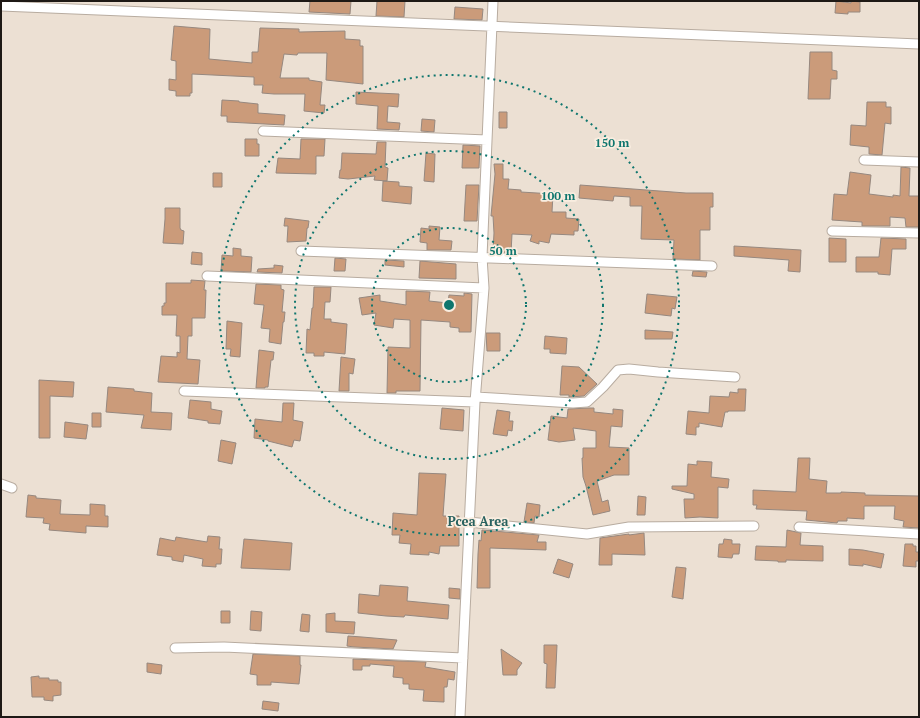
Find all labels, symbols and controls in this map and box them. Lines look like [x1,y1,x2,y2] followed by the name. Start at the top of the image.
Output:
[595,135,629,150] text: 150 m
[541,188,575,203] text: 100 m
[489,243,517,258] text: 50 m
[442,298,456,312] centre of rings
[448,512,509,530] district label: Pcea Area

